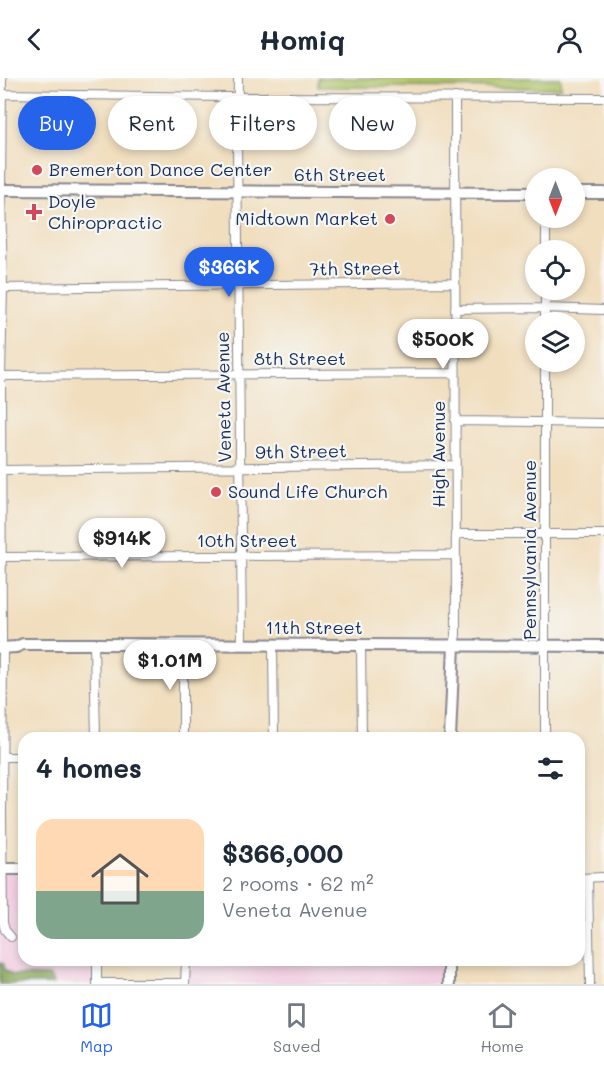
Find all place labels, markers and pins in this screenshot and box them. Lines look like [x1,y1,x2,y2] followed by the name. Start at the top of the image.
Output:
[49,157,272,181] place label: Bremerton Dance Center
[30,163,44,177] marker: Bremerton Dance Center
[48,189,162,234] place label: Doyle Chiropractic
[25,203,43,221] marker: Doyle Chiropractic
[235,206,378,230] place label: Midtown Market
[383,212,397,226] marker: Midtown Market
[187,247,271,298] pin: $366K
[401,319,485,370] pin: $500K
[228,479,387,503] place label: Sound Life Church
[209,485,223,499] marker: Sound Life Church
[80,518,164,569] pin: $914K
[121,640,219,691] pin: $1.01M

